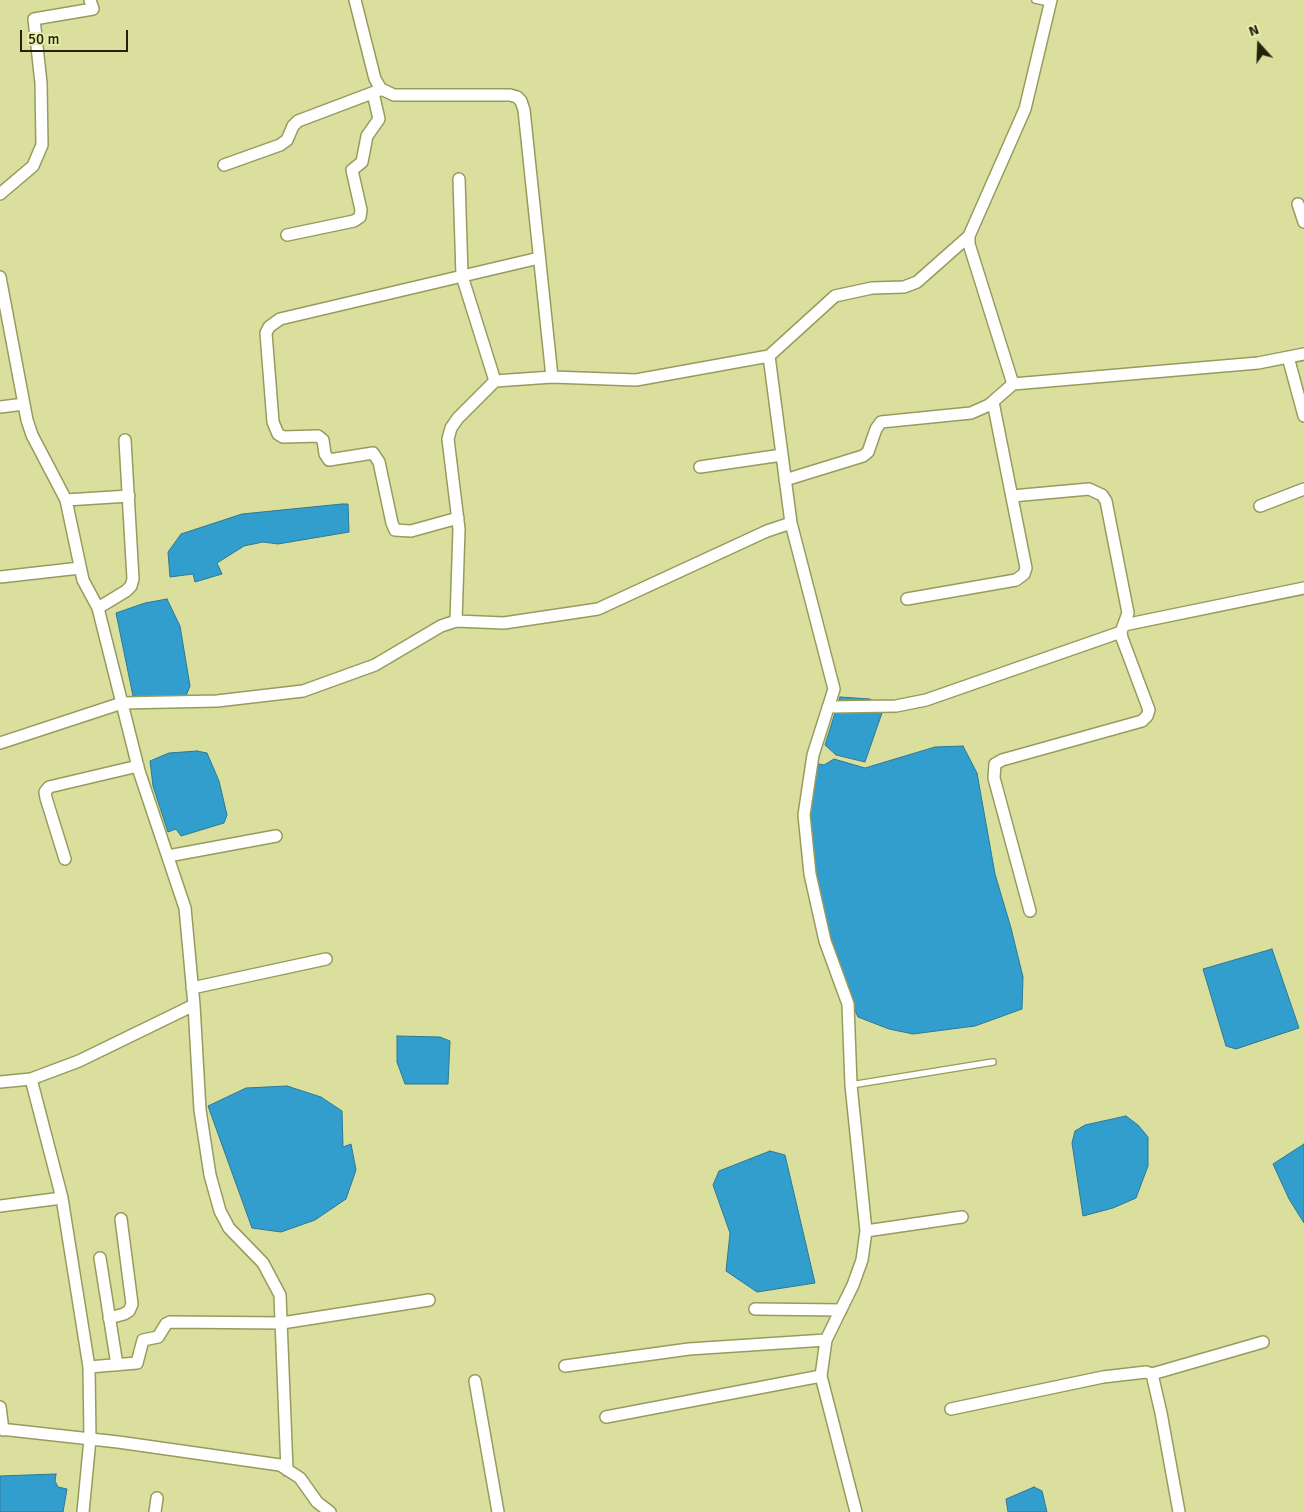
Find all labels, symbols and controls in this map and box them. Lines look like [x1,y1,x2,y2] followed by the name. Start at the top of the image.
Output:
[22,20,130,52] scale bar
[1234,20,1284,70] north arrow
[1246,21,1261,40] text: N
[28,30,59,48] text: 50 m

